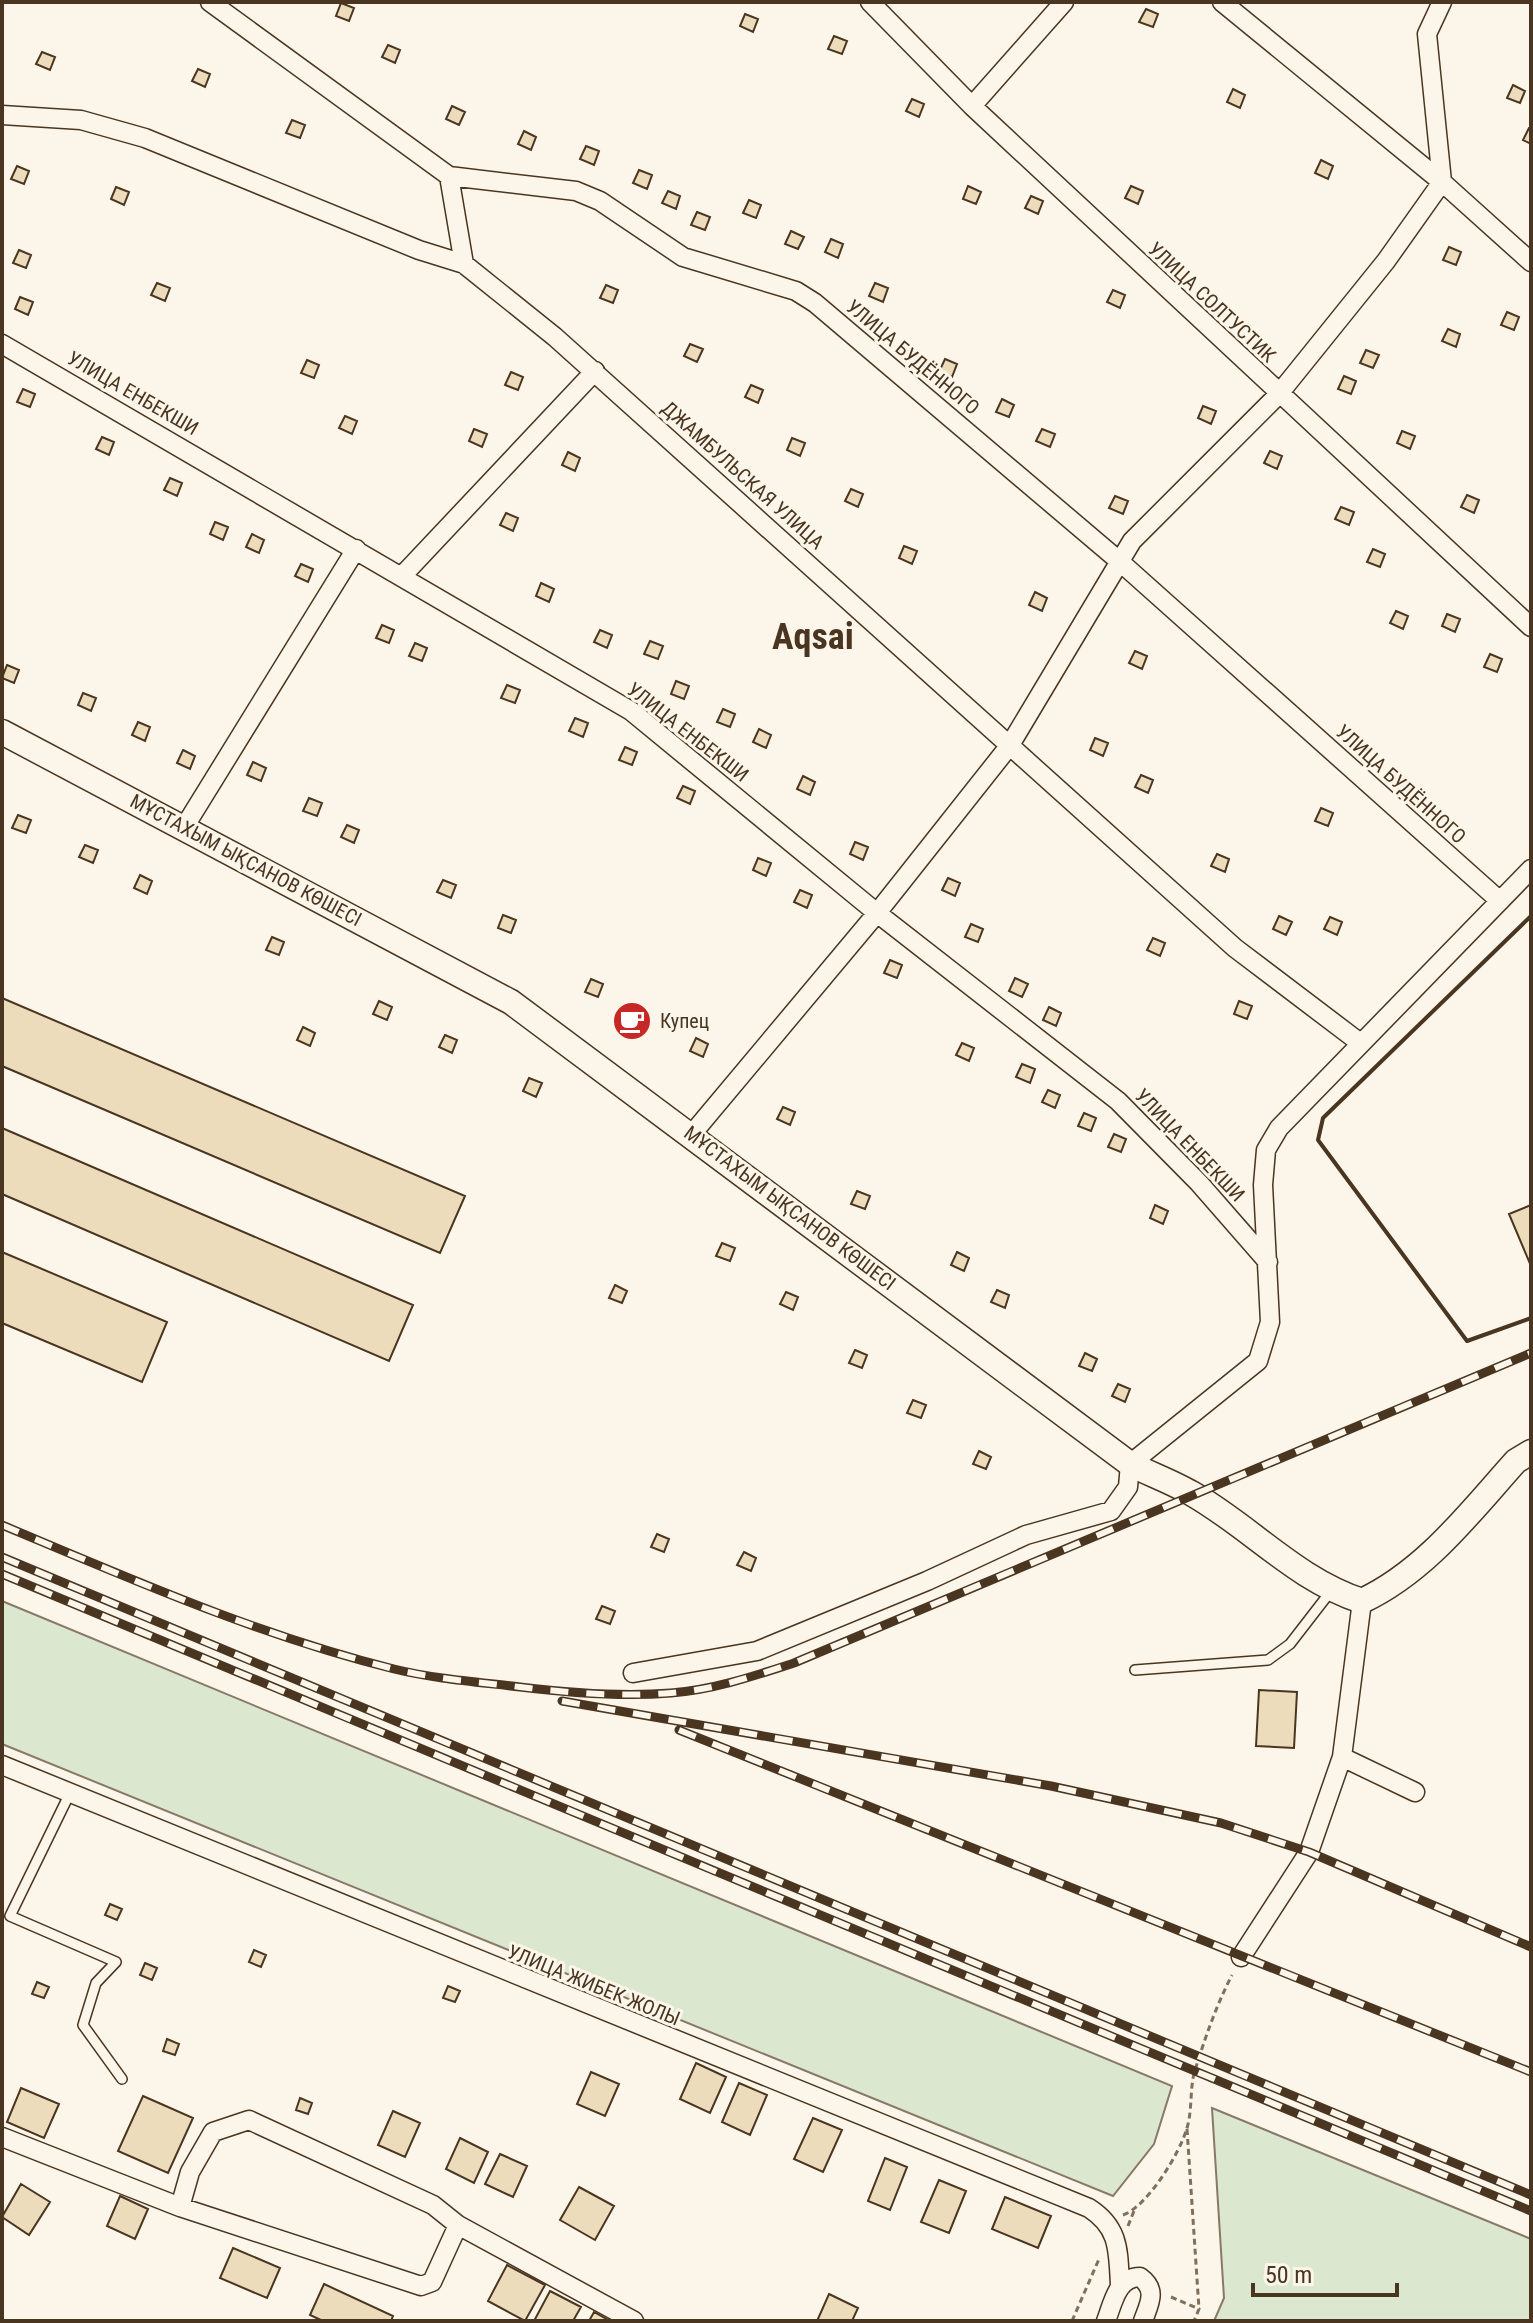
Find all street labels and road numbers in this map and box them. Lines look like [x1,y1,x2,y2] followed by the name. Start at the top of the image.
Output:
[1143,237,1281,368] street label: УЛИЦА СОЛТУСТИК
[842,294,984,420] street label: УЛИЦА БУДЁННОГО
[63,346,203,440] street label: УЛИЦА ЕНБЕКШИ
[657,396,829,554] street label: ДЖАМБУЛЬСКАЯ УЛИЦА
[623,677,753,787] street label: УЛИЦА ЕНБЕКШИ
[1331,719,1471,849] street label: УЛИЦА БУДЁННОГО
[126,789,366,931] street label: МҰСТАХЫМ ЫҚСАНОВ КӨШЕСІ
[1130,1084,1250,1206] street label: УЛИЦА ЕНБЕКШИ
[680,1121,900,1295] street label: МҰСТАХЫМ ЫҚСАНОВ КӨШЕСІ
[504,1939,684,2031] street label: УЛИЦА ЖИБЕК ЖОЛЫ

